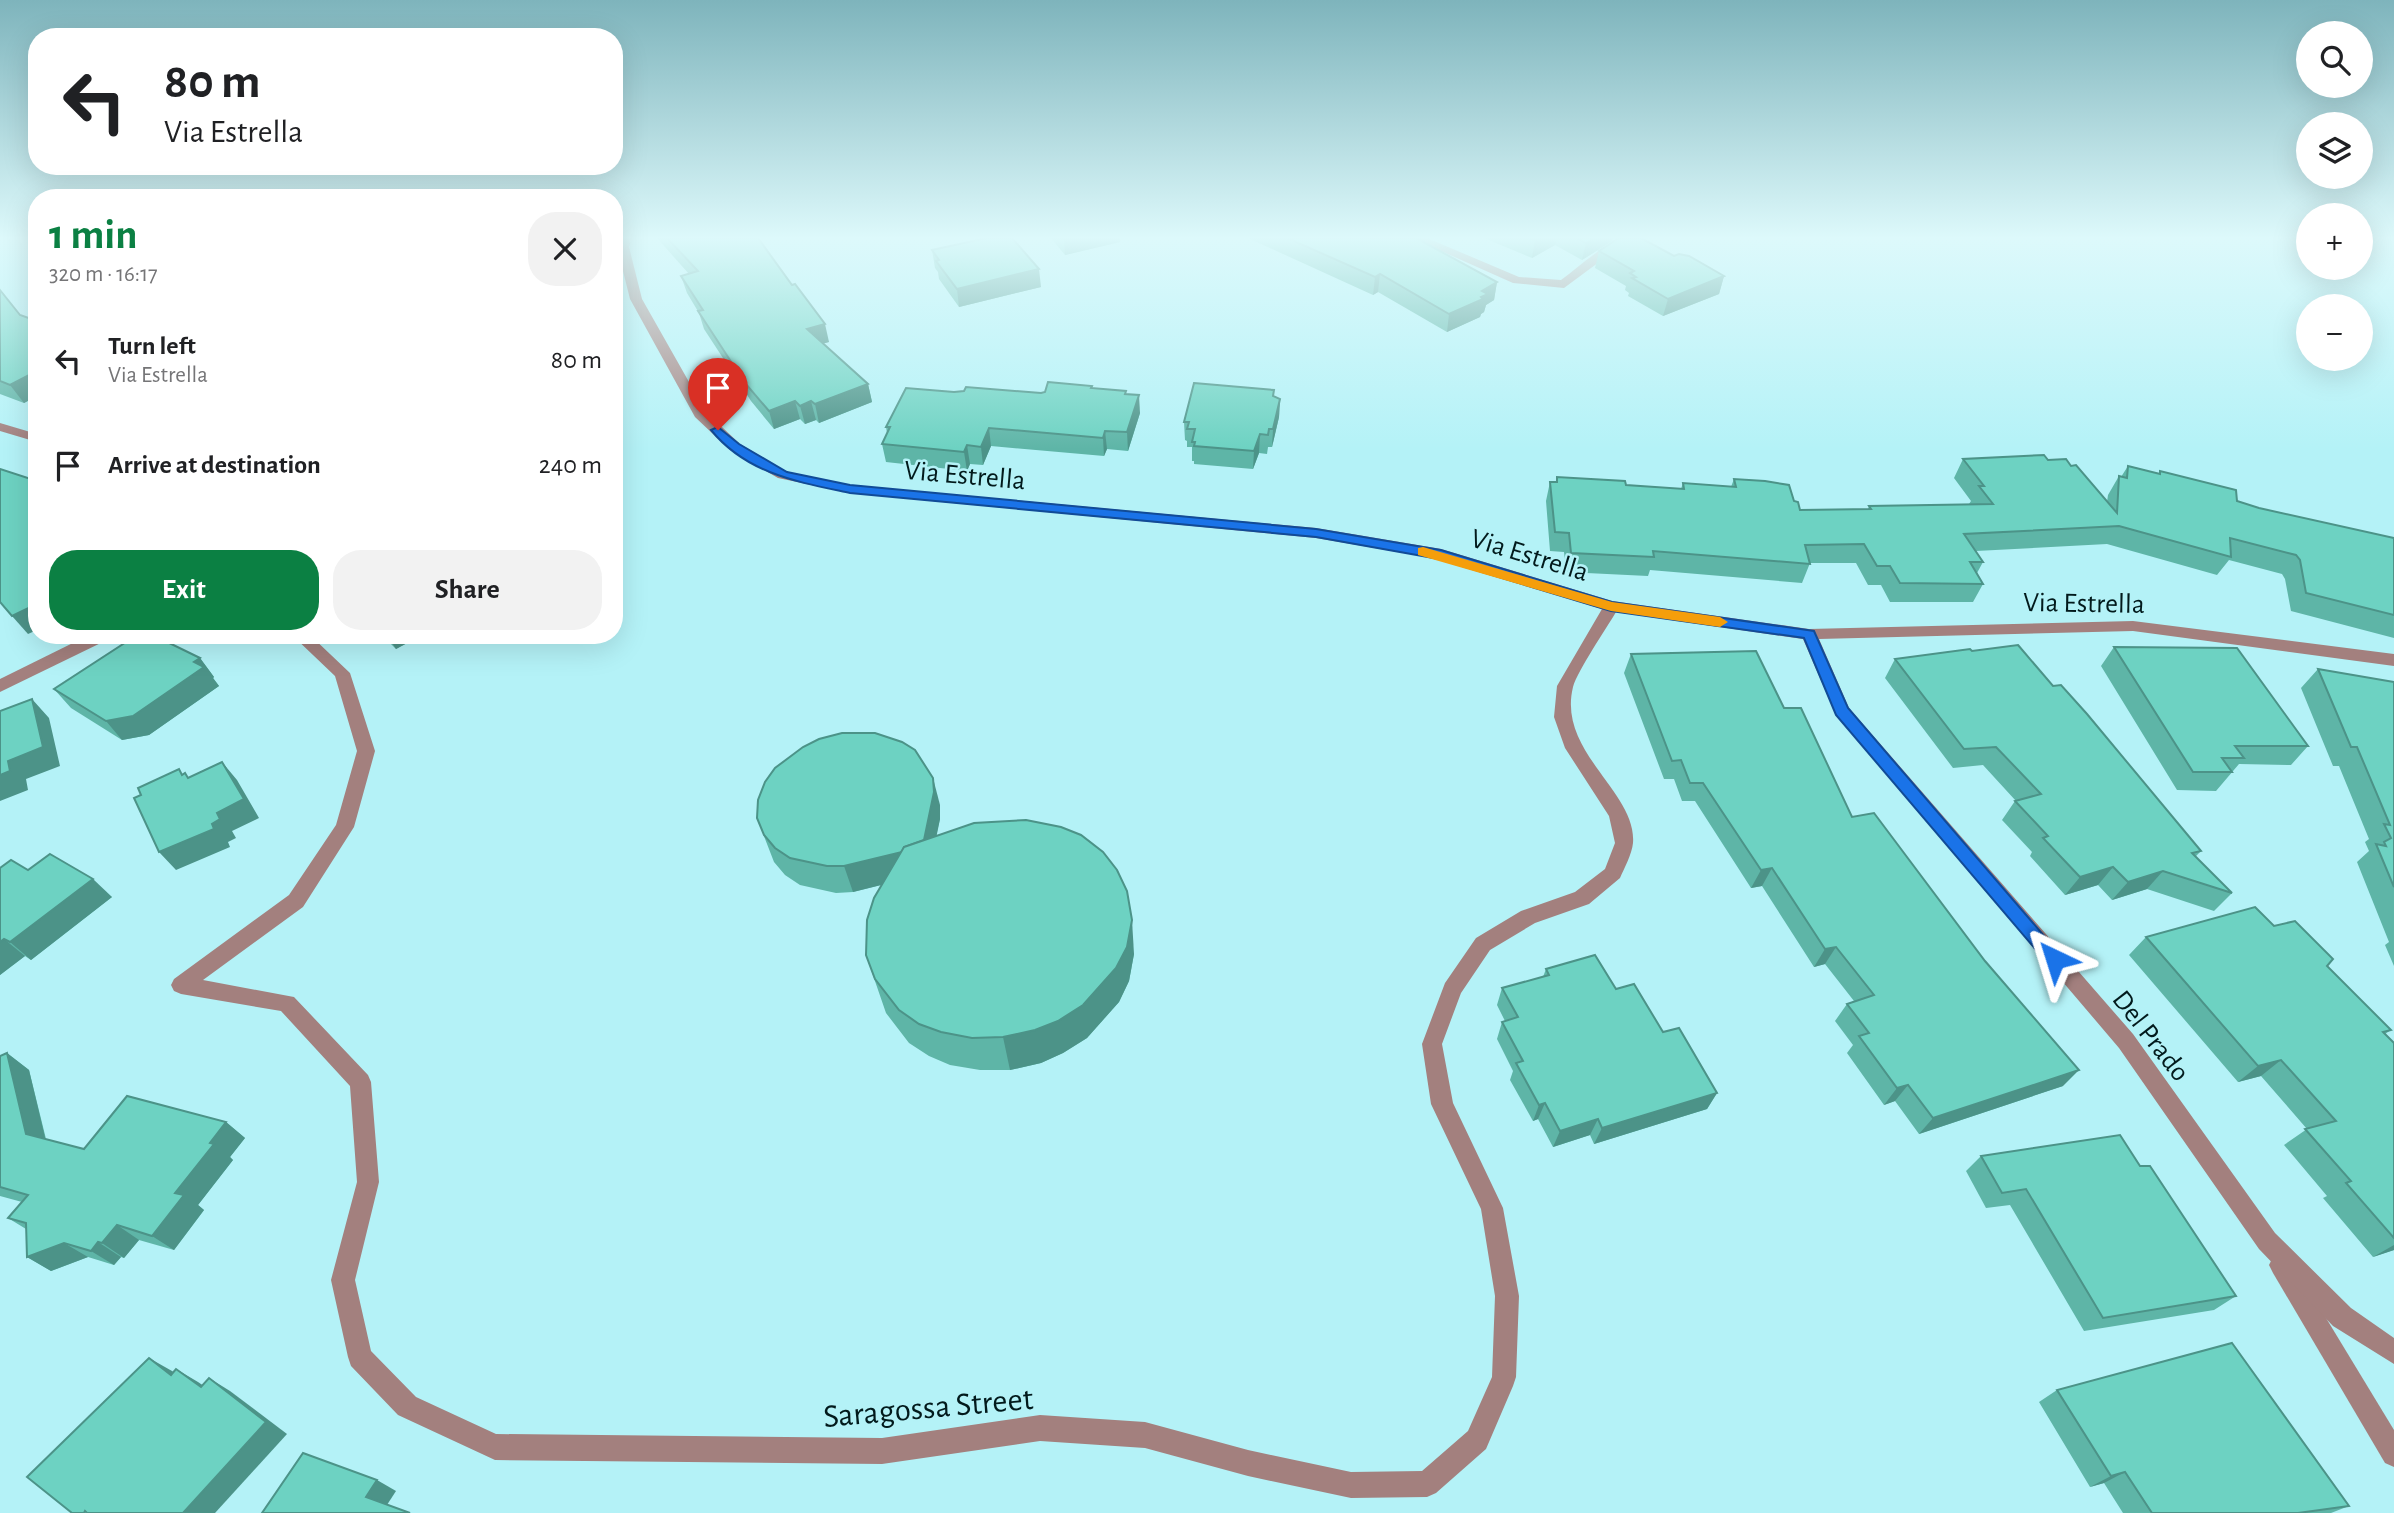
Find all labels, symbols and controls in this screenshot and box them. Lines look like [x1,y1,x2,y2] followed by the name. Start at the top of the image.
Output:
[2296,21,2373,371] map controls
[2296,21,2373,98] button: search
[49,56,140,147] icon: left
[164,58,261,107] text: 80 m
[2296,112,2373,189] button: layers
[164,116,303,148] text: Via Estrella
[2296,203,2373,280] button: +
[528,212,602,286] button: close
[49,214,138,256] text: 1 min
[49,263,158,286] text: 320 m · 16:17
[2296,294,2373,371] button: −
[108,333,196,359] text: Turn left
[49,342,87,380] icon: left
[551,347,602,373] text: 80 m
[688,358,748,430] pin
[108,364,208,387] text: Via Estrella
[699,369,737,407] icon: arrive
[49,447,87,485] icon: arrive
[108,452,321,478] text: Arrive at destination
[539,452,602,478] text: 240 m
[903,457,1027,495] street label: Via Estrella
[1467,525,1592,587] street label: Via Estrella
[49,550,319,630] button: Exit
[333,550,602,630] button: Share
[2023,589,2145,619] street label: Via Estrella
[2018,922,2092,996] position arrow
[2107,986,2194,1087] street label: Del Prado
[822,1383,1035,1434] street label: Saragossa Street

